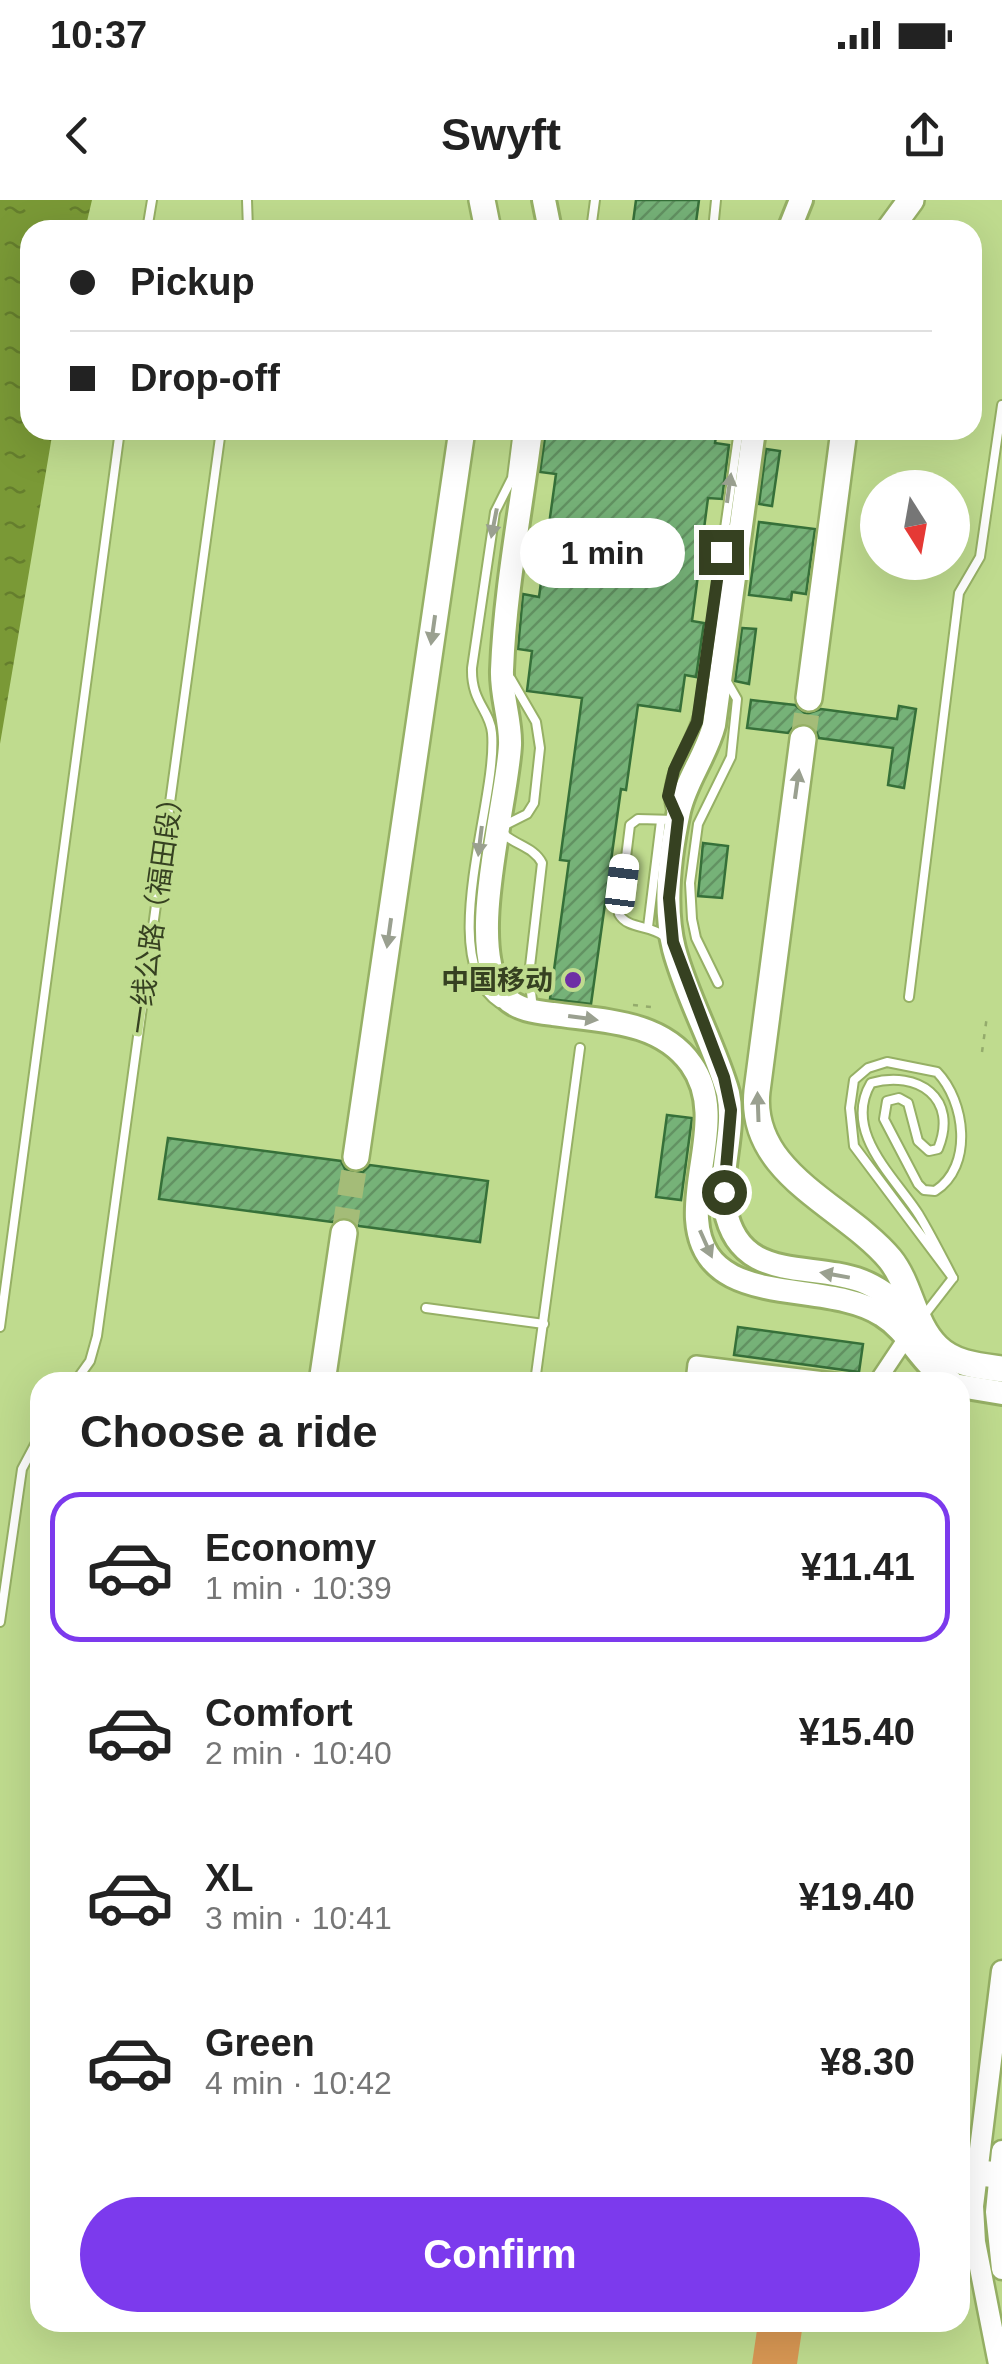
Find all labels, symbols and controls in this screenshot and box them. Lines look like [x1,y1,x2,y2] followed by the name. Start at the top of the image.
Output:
[50,14,147,56] text: 10:37
[50,108,105,163] icon: back
[897,108,952,163] icon: share
[441,109,561,160] text: Swyft
[130,261,255,303] text: Pickup
[130,357,280,399] text: Drop-off
[860,470,970,580] north arrow
[860,470,970,580] map controls
[722,471,738,503] one-way arrow
[486,508,501,539] one-way arrow
[521,517,686,587] callout: 1 min
[699,530,744,575] route end
[561,535,644,571] text: 1 min
[424,615,440,647] one-way arrow
[790,768,806,800] one-way arrow
[123,782,189,1036] street label: 一线公路（福田段）
[472,826,488,858] one-way arrow
[603,852,641,916] car
[381,918,396,949] one-way arrow
[441,965,553,996] place label: 中国移动
[562,969,584,991] marker: 中国移动
[567,1011,599,1027] one-way arrow
[749,1090,765,1122] one-way arrow
[702,1170,747,1215] route start
[698,1229,714,1259] one-way arrow
[819,1267,850,1282] one-way arrow
[80,1406,378,1457] text: Choose a ride
[85,1522,175,1612] icon: car
[205,1527,376,1569] text: Economy
[801,1546,915,1588] text: ¥11.41
[205,1570,392,1606] text: 1 min · 10:39
[85,1687,175,1777] icon: car
[205,1692,353,1734] text: Comfort
[799,1711,915,1753] text: ¥15.40
[205,1735,392,1771] text: 2 min · 10:40
[85,1852,175,1942] icon: car
[205,1857,254,1899] text: XL
[799,1876,915,1918] text: ¥19.40
[205,1900,392,1936] text: 3 min · 10:41
[85,2017,175,2107] icon: car
[205,2022,315,2064] text: Green
[820,2041,915,2083] text: ¥8.30
[205,2065,392,2101] text: 4 min · 10:42
[80,2197,920,2312] button: Confirm

